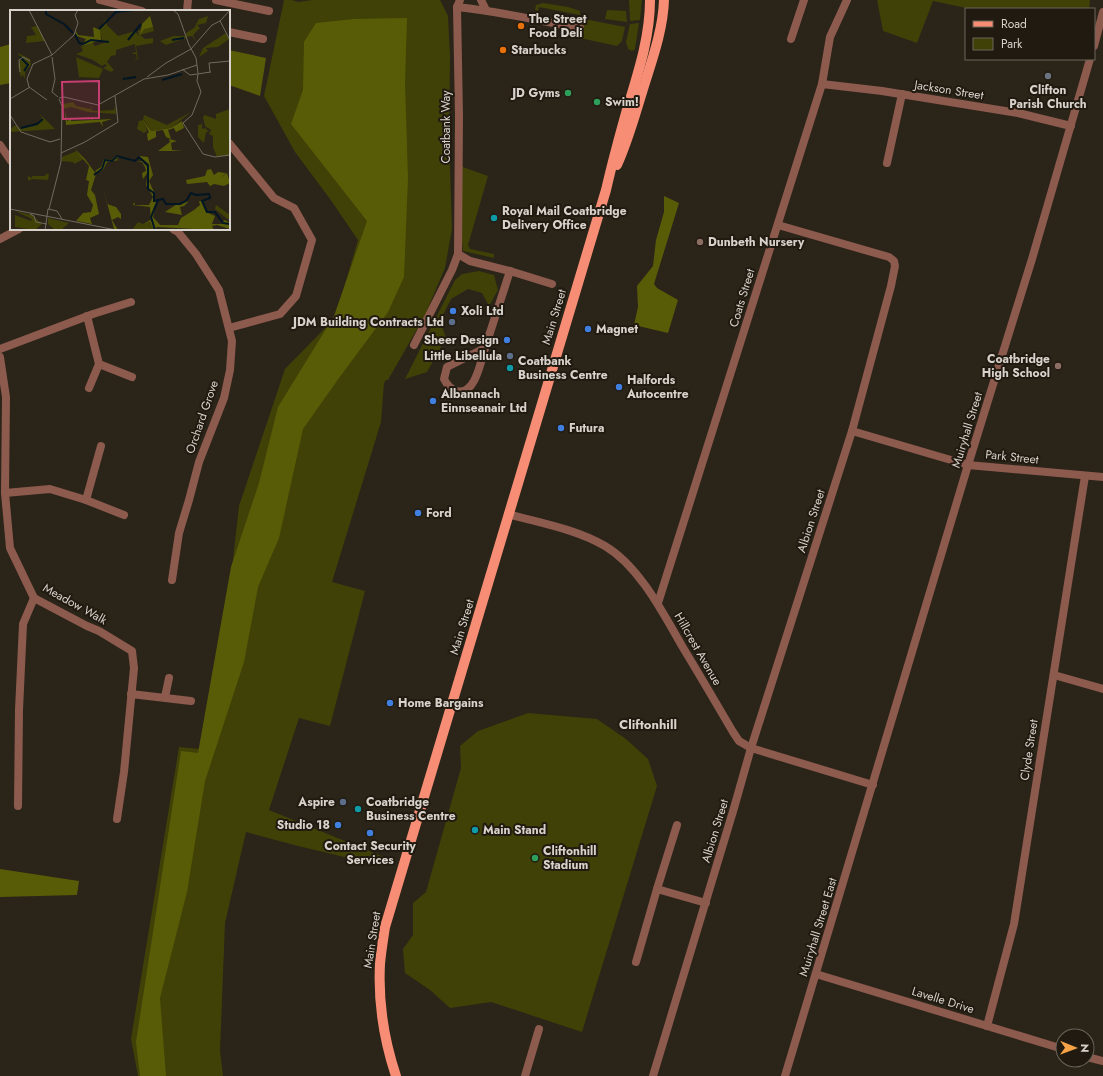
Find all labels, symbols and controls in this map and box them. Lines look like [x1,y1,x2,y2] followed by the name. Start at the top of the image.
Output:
[965,8,1095,60] legend
[10,10,230,230] inset map
[529,10,587,42] place label: The Street Food Deli
[1001,15,1027,33] text: Road
[516,21,526,31] marker: The Street Food Deli
[1001,35,1023,53] text: Park
[511,41,567,59] place label: Starbucks
[498,45,508,55] marker: Starbucks
[1043,71,1053,81] marker: Clifton Parish Church
[911,75,985,104] street label: Jackson Street
[1009,81,1087,113] place label: Clifton Parish Church
[510,84,561,102] place label: JD Gyms
[563,88,573,98] marker: JD Gyms
[437,90,455,163] street label: Coatbank Way
[605,93,639,111] place label: Swim!
[592,97,602,107] marker: Swim!
[502,202,627,234] place label: Royal Mail Coatbridge Delivery Office
[489,213,499,223] marker: Royal Mail Coatbridge Delivery Office
[708,233,805,251] place label: Dunbeth Nursery
[695,237,705,247] marker: Dunbeth Nursery
[725,266,759,330] street label: Coats Street
[537,287,571,347] street label: Main Street
[461,302,504,320] place label: Xoli Ltd
[448,306,458,316] marker: Xoli Ltd
[291,313,444,331] place label: JDM Building Contracts Ltd
[447,317,457,327] marker: JDM Building Contracts Ltd
[596,320,638,338] place label: Magnet
[583,324,593,334] marker: Magnet
[424,331,499,349] place label: Sheer Design
[502,335,512,345] marker: Sheer Design
[424,347,502,365] place label: Little Libellula
[982,350,1050,382] place label: Coatbridge High School
[505,351,515,361] marker: Little Libellula
[518,352,608,384] place label: Coatbank Business Centre
[1053,361,1063,371] marker: Coatbridge High School
[505,363,515,373] marker: Coatbank Business Centre
[626,371,689,403] place label: Halfords Autocentre
[181,378,223,456] street label: Orchard Grove
[614,382,624,392] marker: Halfords Autocentre
[440,385,527,417] place label: Albannach Einnseanair Ltd
[947,390,987,470] street label: Muiryhall Street
[428,396,438,406] marker: Albannach Einnseanair Ltd
[569,419,604,437] place label: Futura
[556,423,566,433] marker: Futura
[984,445,1040,469] street label: Park Street
[792,487,830,555] street label: Albion Street
[426,504,452,522] place label: Ford
[413,508,423,518] marker: Ford
[40,579,111,629] street label: Meadow Walk
[445,597,479,657] street label: Main Street
[670,609,726,689] street label: Hillcrest Avenue
[398,694,484,712] place label: Home Bargains
[385,698,395,708] marker: Home Bargains
[619,715,677,734] district label: Cliftonhill
[1015,718,1043,782] street label: Clyde Street
[297,793,335,811] place label: Aspire
[366,793,456,825] place label: Coatbridge Business Centre
[338,797,348,807] marker: Aspire
[697,797,733,865] street label: Albion Street
[353,804,363,814] marker: Coatbridge Business Centre
[277,816,330,834] place label: Studio 18
[333,820,343,830] marker: Studio 18
[483,821,546,839] place label: Main Stand
[470,825,480,835] marker: Main Stand
[365,828,375,838] marker: Contact Security Services
[324,837,417,869] place label: Contact Security Services
[543,842,597,874] place label: Cliftonhill Stadium
[530,853,540,863] marker: Cliftonhill Stadium
[794,875,842,979] street label: Muiryhall Street East
[359,910,385,970] street label: Main Street
[910,982,976,1018] street label: Lavelle Drive
[1055,1028,1095,1068] north arrow
[1077,1044,1093,1053] text: N

